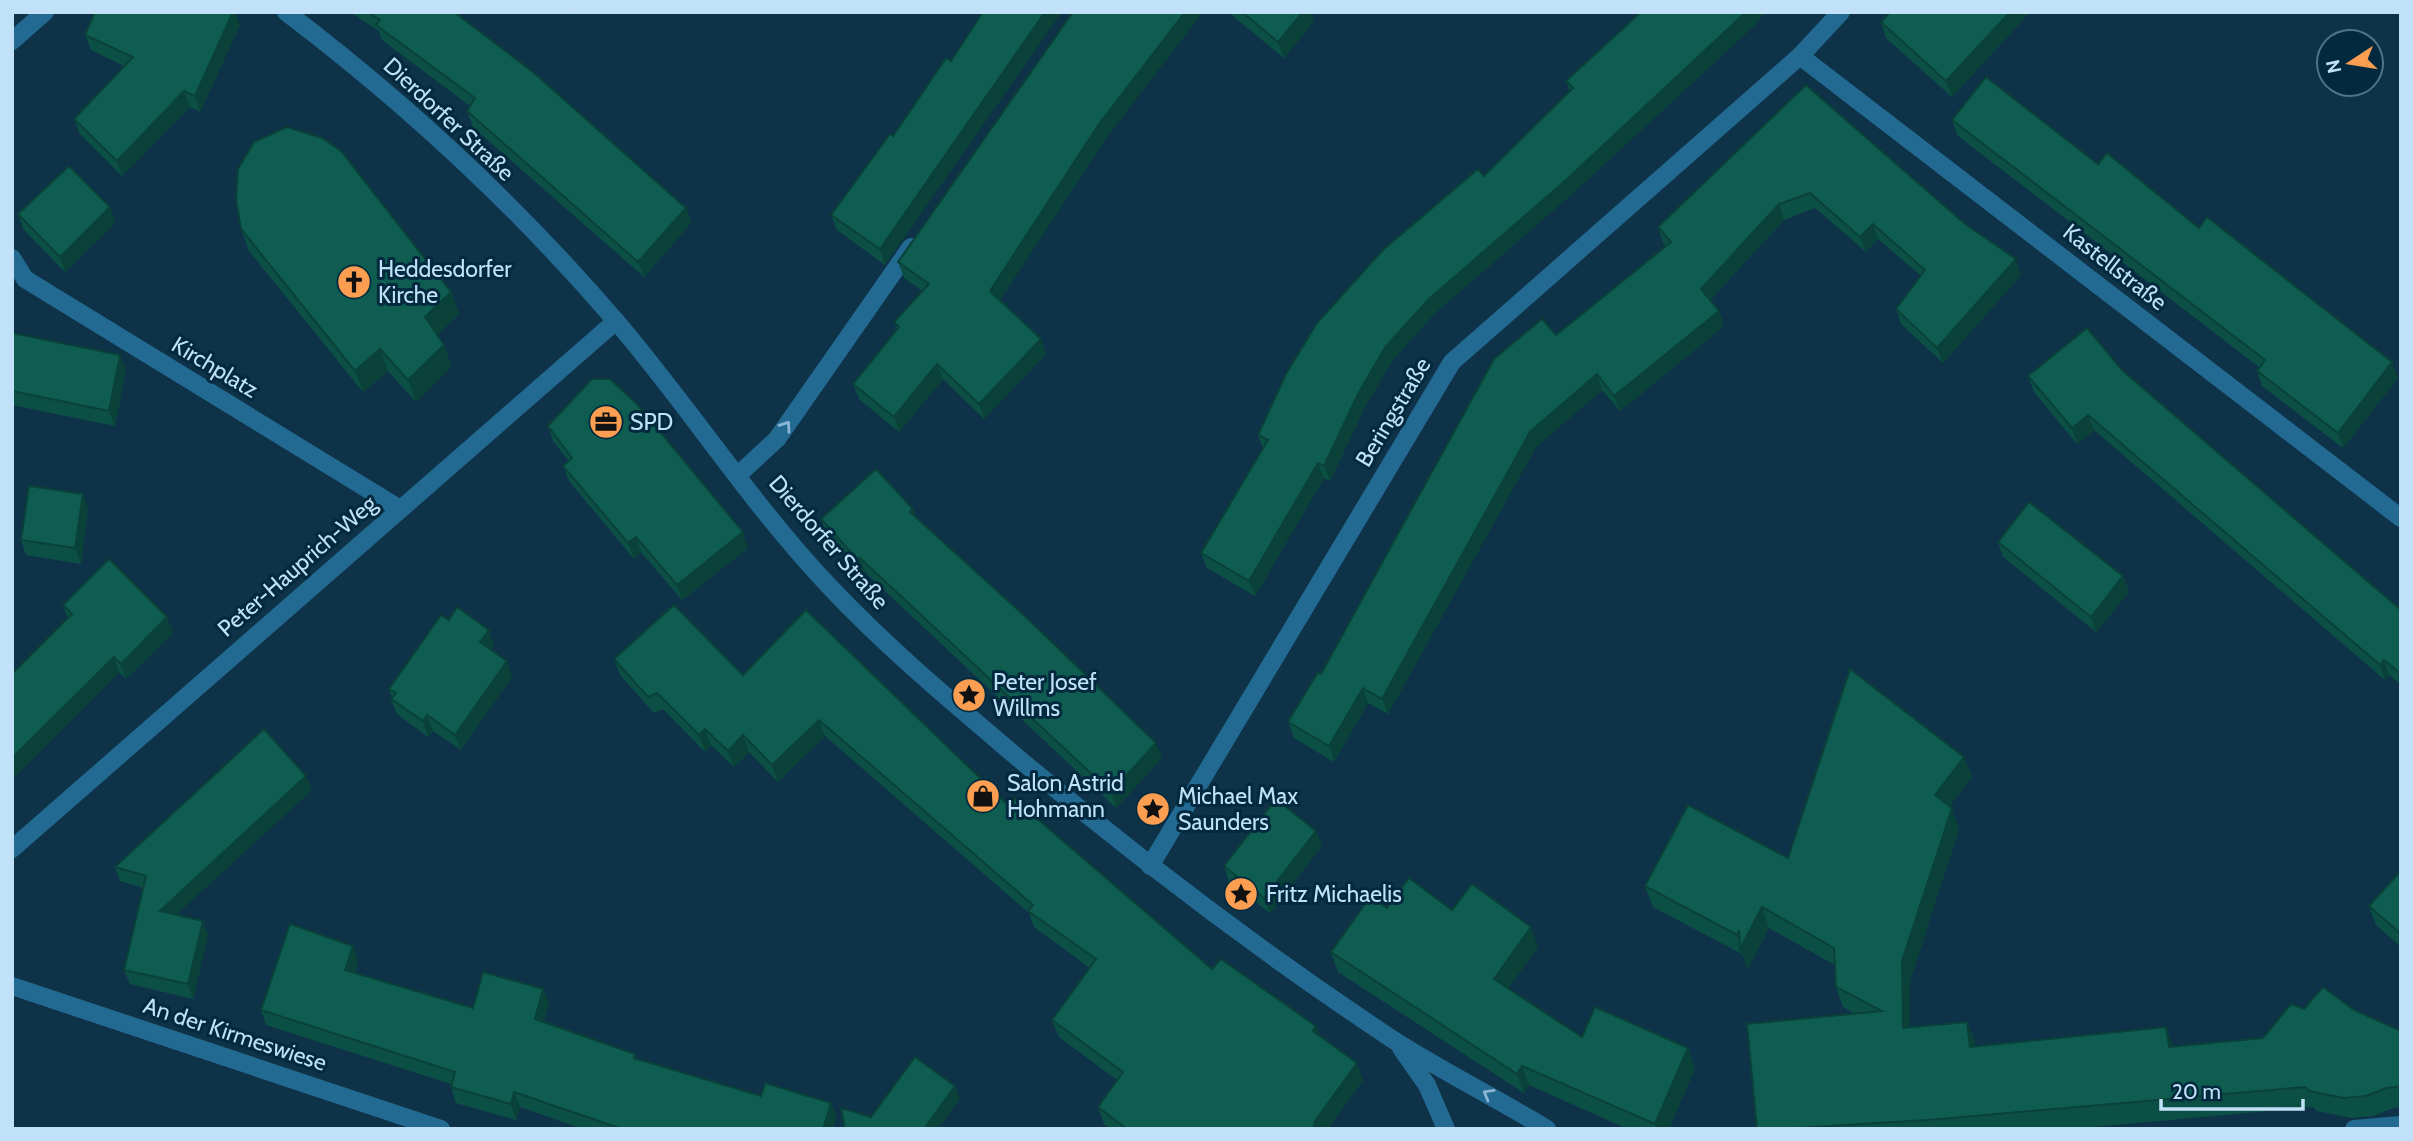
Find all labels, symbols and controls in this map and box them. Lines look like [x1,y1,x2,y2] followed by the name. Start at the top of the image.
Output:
[2315,28,2385,98] north arrow
[378,51,520,187] street label: Dierdorfer Straße
[2321,57,2347,75] text: N
[2057,218,2173,316] street label: Kastellstraße
[378,255,512,309] place label: Heddesdorfer Kirche
[335,263,373,301] church icon: Heddesdorfer Kirche
[167,330,263,404] street label: Kirchplatz
[1349,352,1437,472] street label: Beringstraße
[587,403,625,441] office icon: SPD
[630,408,673,436] place label: SPD
[778,421,790,434] one-way arrow
[763,469,895,615] street label: Dierdorfer Straße
[212,489,383,643] street label: Peter-Hauprich-Weg
[993,668,1097,722] place label: Peter Josef Willms
[950,676,988,714] place icon: Peter Josef Willms
[1007,769,1124,823] place label: Salon Astrid Hohmann
[964,777,1002,815] shop icon: Salon Astrid Hohmann
[1178,782,1298,836] place label: Michael Max Saunders
[1134,790,1172,828] place icon: Michael Max Saunders
[1222,875,1260,913] place icon: Fritz Michaelis
[1266,880,1402,908] place label: Fritz Michaelis
[140,991,330,1077] street label: An der Kirmeswiese
[2161,1068,2303,1112] scale bar
[2172,1079,2221,1104] text: 20 m
[1482,1089,1495,1102] one-way arrow

